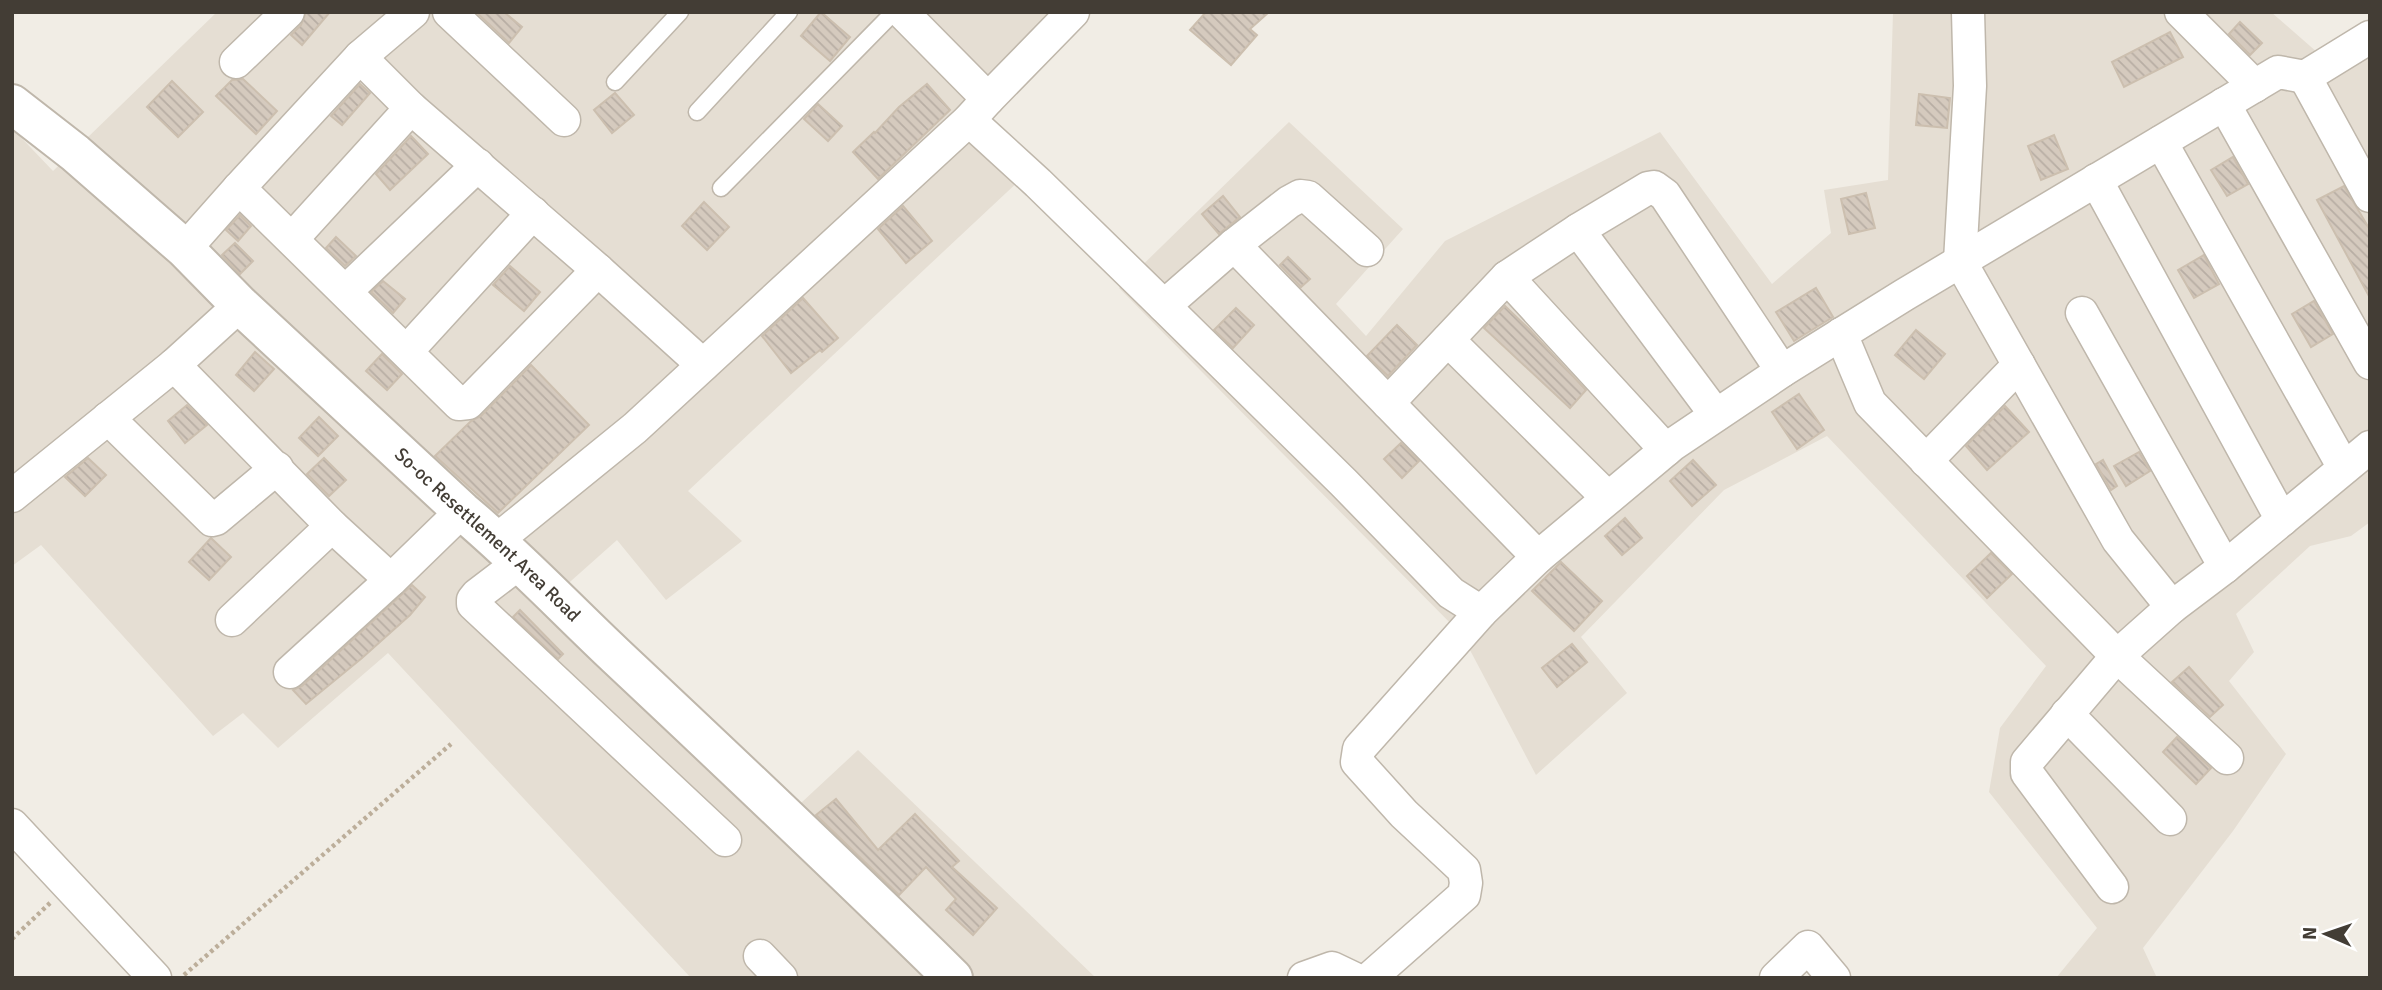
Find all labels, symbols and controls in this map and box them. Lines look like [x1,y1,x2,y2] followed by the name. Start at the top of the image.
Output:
[390,443,585,627] street label: So-oc Resettlement Area Road
[2291,899,2361,969] north arrow
[2298,926,2322,940] text: N

